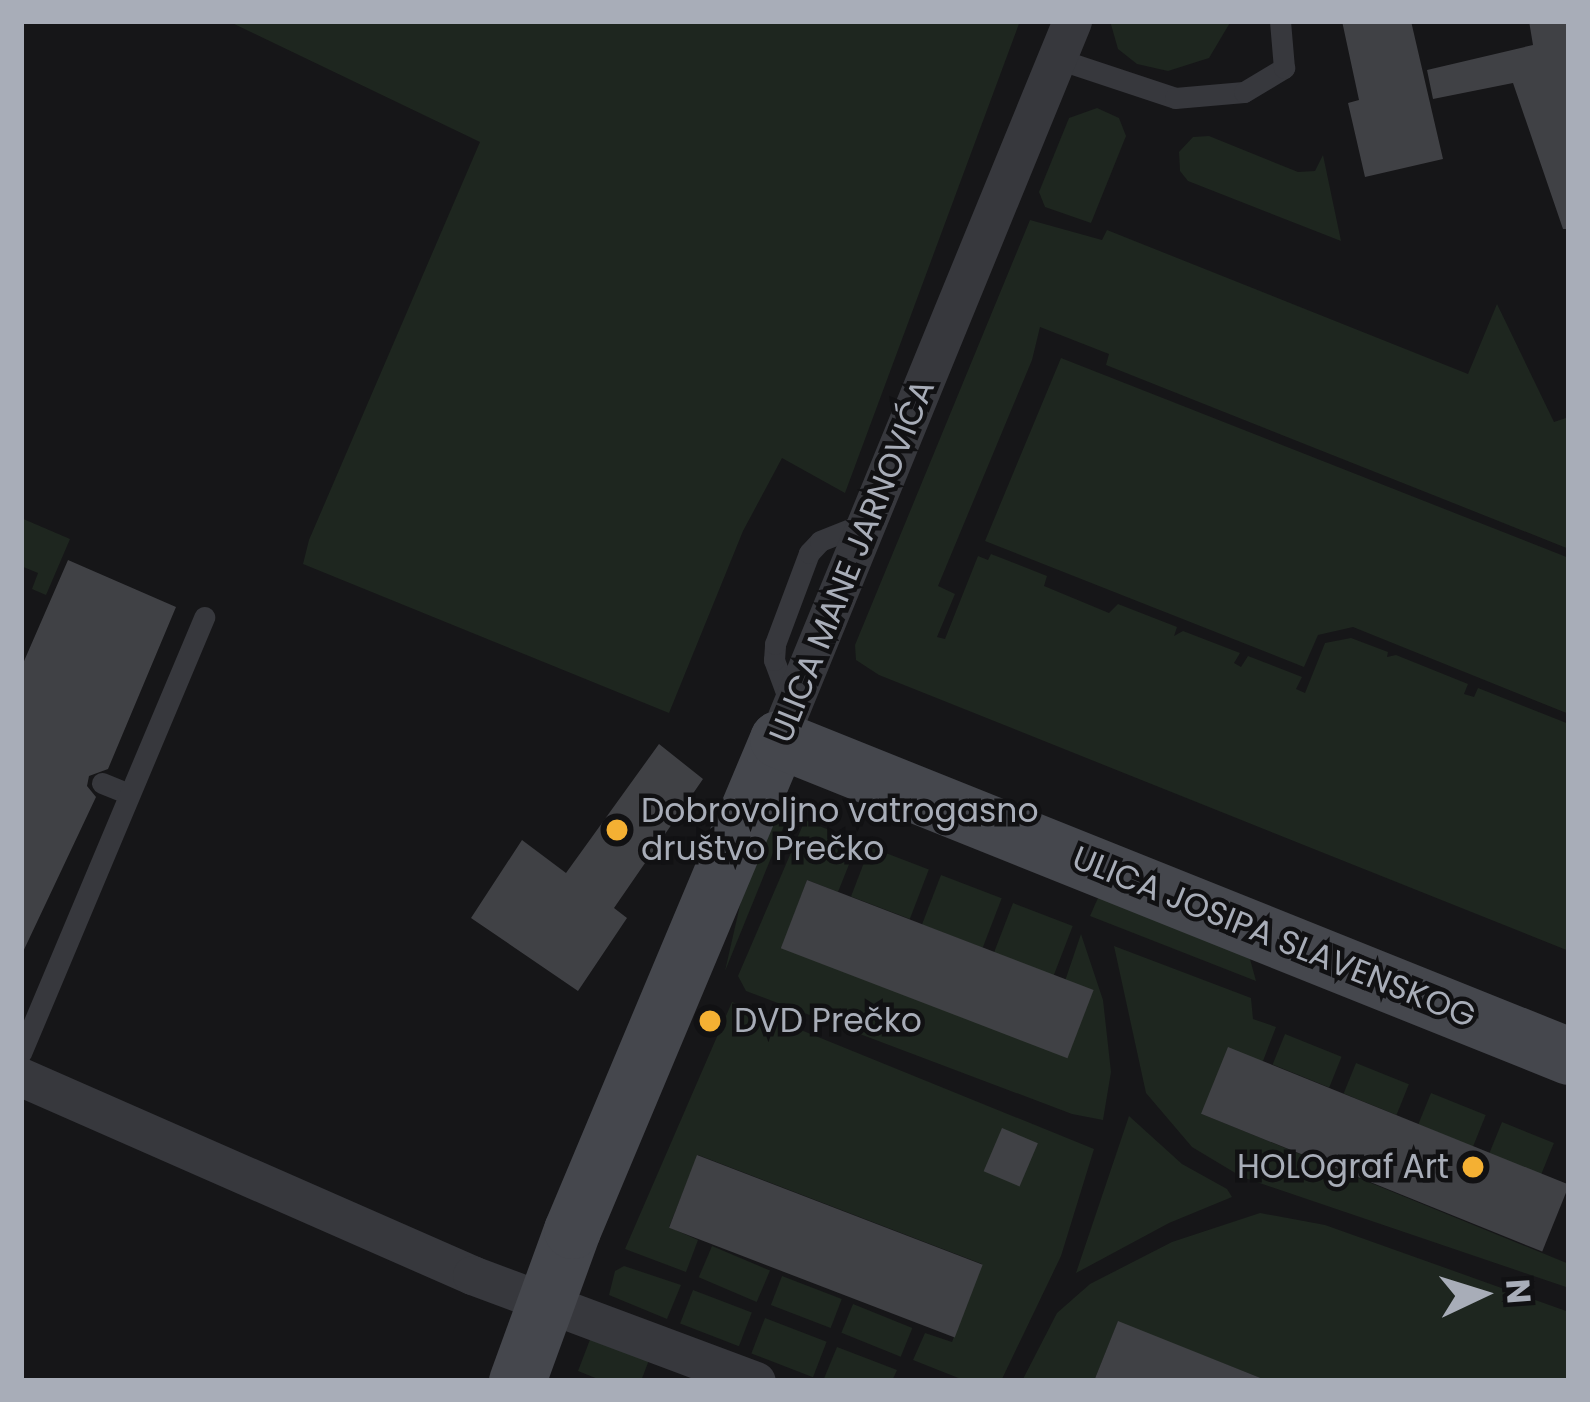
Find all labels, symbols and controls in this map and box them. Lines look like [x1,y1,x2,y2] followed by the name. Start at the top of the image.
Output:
[761,374,943,748] street label: ULICA MANE JARNOVIĆA
[641,791,1039,869] place label: Dobrovoljno vatrogasno društvo Prečko
[604,817,630,843] marker: Dobrovoljno vatrogasno društvo Prečko
[1067,838,1481,1036] street label: ULICA JOSIPA SLAVENSKOG
[734,1001,922,1041] place label: DVD Prečko
[697,1008,723,1034] marker: DVD Prečko
[1237,1147,1449,1187] place label: HOLOgraf Art
[1460,1154,1486,1180] marker: HOLOgraf Art
[1422,1234,1542,1354] north arrow
[1494,1277,1543,1305] text: N

